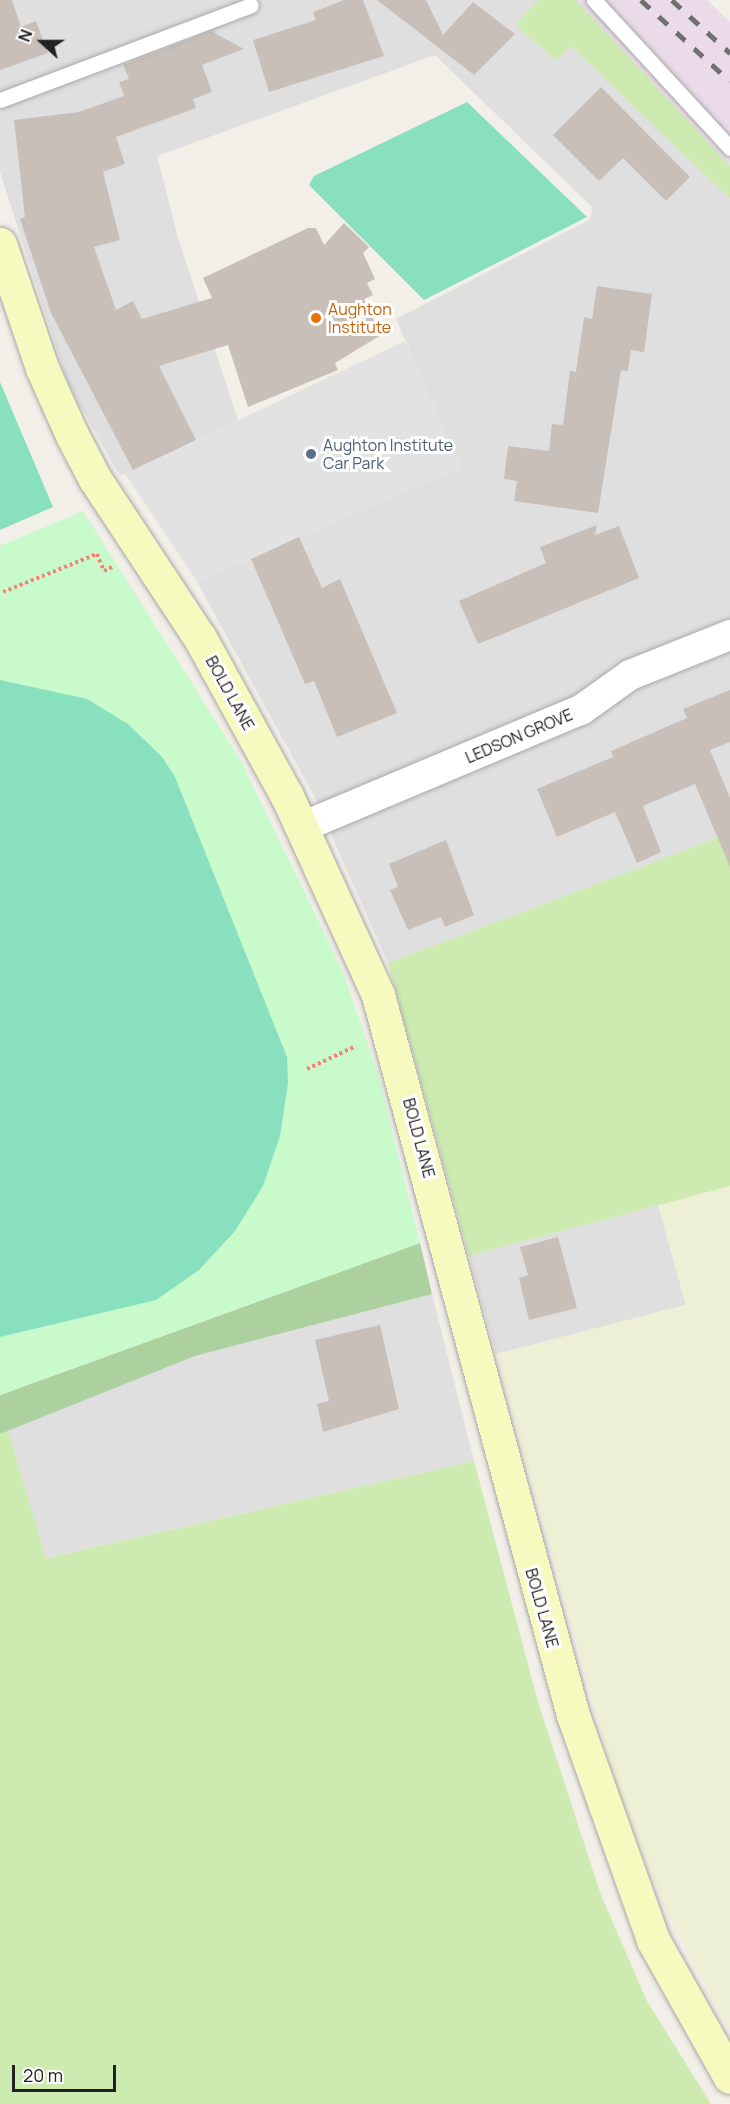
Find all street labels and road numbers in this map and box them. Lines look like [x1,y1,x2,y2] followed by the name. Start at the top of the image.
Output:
[202,653,258,733] street label: BOLD LANE
[462,705,576,767] street label: LEDSON GROVE
[399,1096,439,1180] street label: BOLD LANE
[521,1566,563,1650] street label: BOLD LANE

